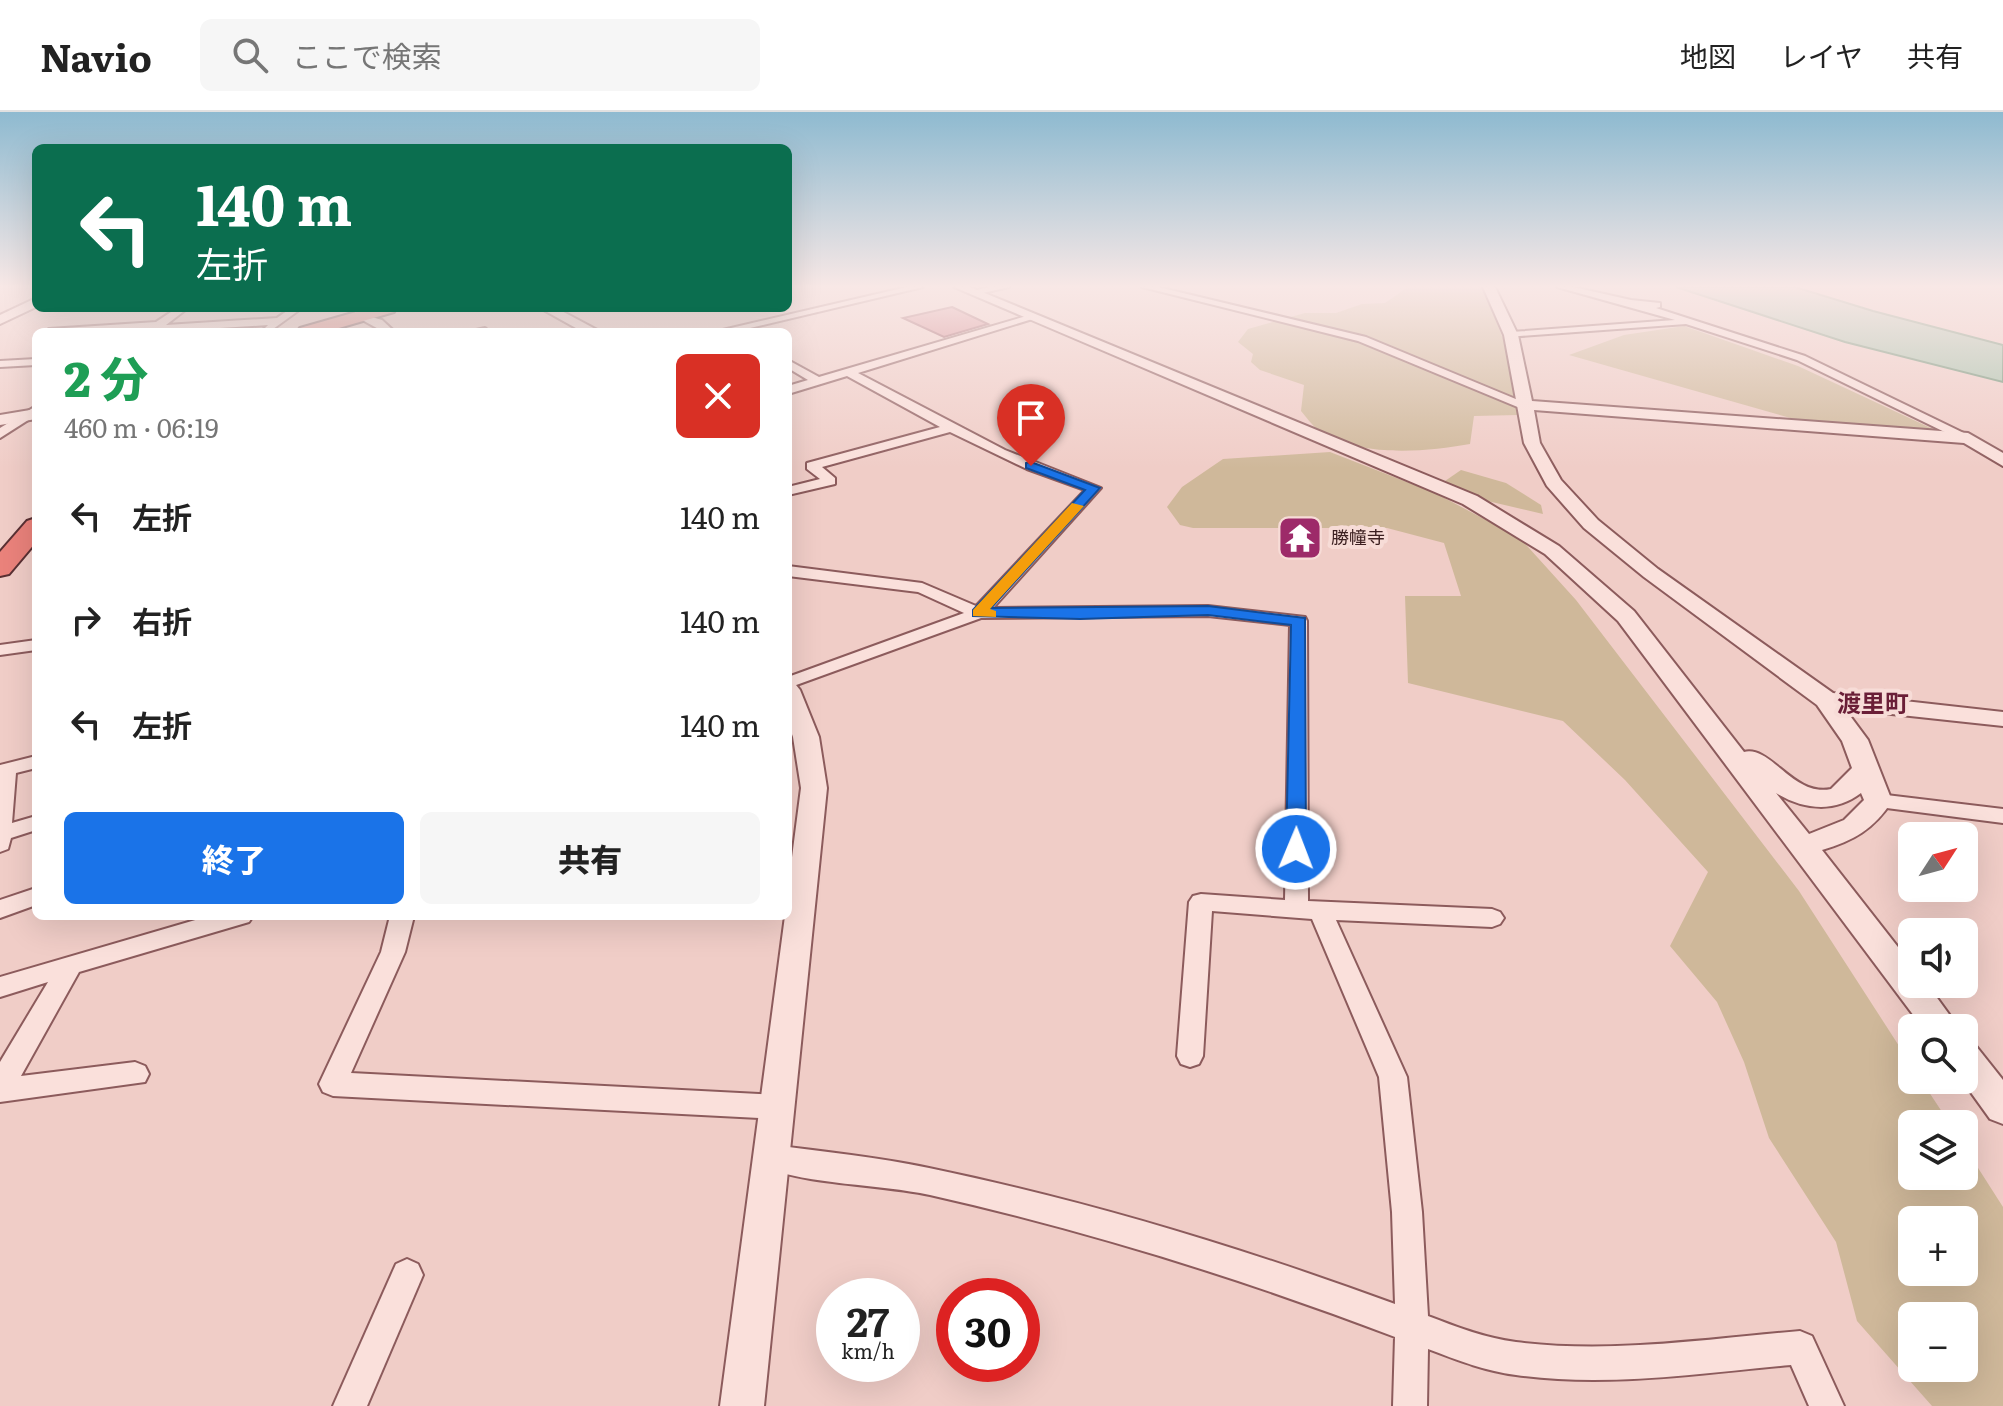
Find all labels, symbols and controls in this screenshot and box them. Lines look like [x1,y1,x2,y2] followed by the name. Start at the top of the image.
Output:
[200,19,760,91] search box
[40,27,152,84] text: Navio
[228,33,272,77] icon: search
[292,33,442,77] text: ここで検索
[1680,34,1736,76] text: 地図
[1780,34,1863,76] text: レイヤ
[1907,34,1963,76] text: 共有
[196,160,352,243] text: 140 m
[64,176,168,280] icon: left
[196,236,268,289] text: 左折
[64,341,148,412] text: 2 分
[676,354,760,438] button: close
[997,384,1065,466] pin
[1009,396,1053,440] icon: arrive
[64,407,219,446] text: 460 m · 06:19
[64,494,108,538] icon: left
[132,494,192,538] text: 左折
[680,494,760,538] text: 140 m
[1276,514,1324,562] temple icon: 勝幢寺
[1331,523,1385,550] place label: 勝幢寺
[64,598,108,642] icon: right
[132,598,192,642] text: 右折
[680,598,760,642] text: 140 m
[1837,684,1909,719] district label: 渡里町
[64,702,108,746] icon: left
[132,702,192,746] text: 左折
[680,702,760,746] text: 140 m
[1254,807,1338,891] position arrow
[64,812,404,904] button: 終了
[420,812,760,904] button: 共有
[1898,822,1978,902] north arrow
[1898,822,1978,1382] map controls
[1898,918,1978,998] button: sound
[1898,1014,1978,1094] button: search
[1898,1110,1978,1190] button: layers
[1898,1206,1978,1286] button: +
[936,1278,1040,1382] speed limit sign: 30
[847,1290,889,1349] text: 27
[1898,1302,1978,1382] button: −
[841,1335,895,1365] text: km/h

